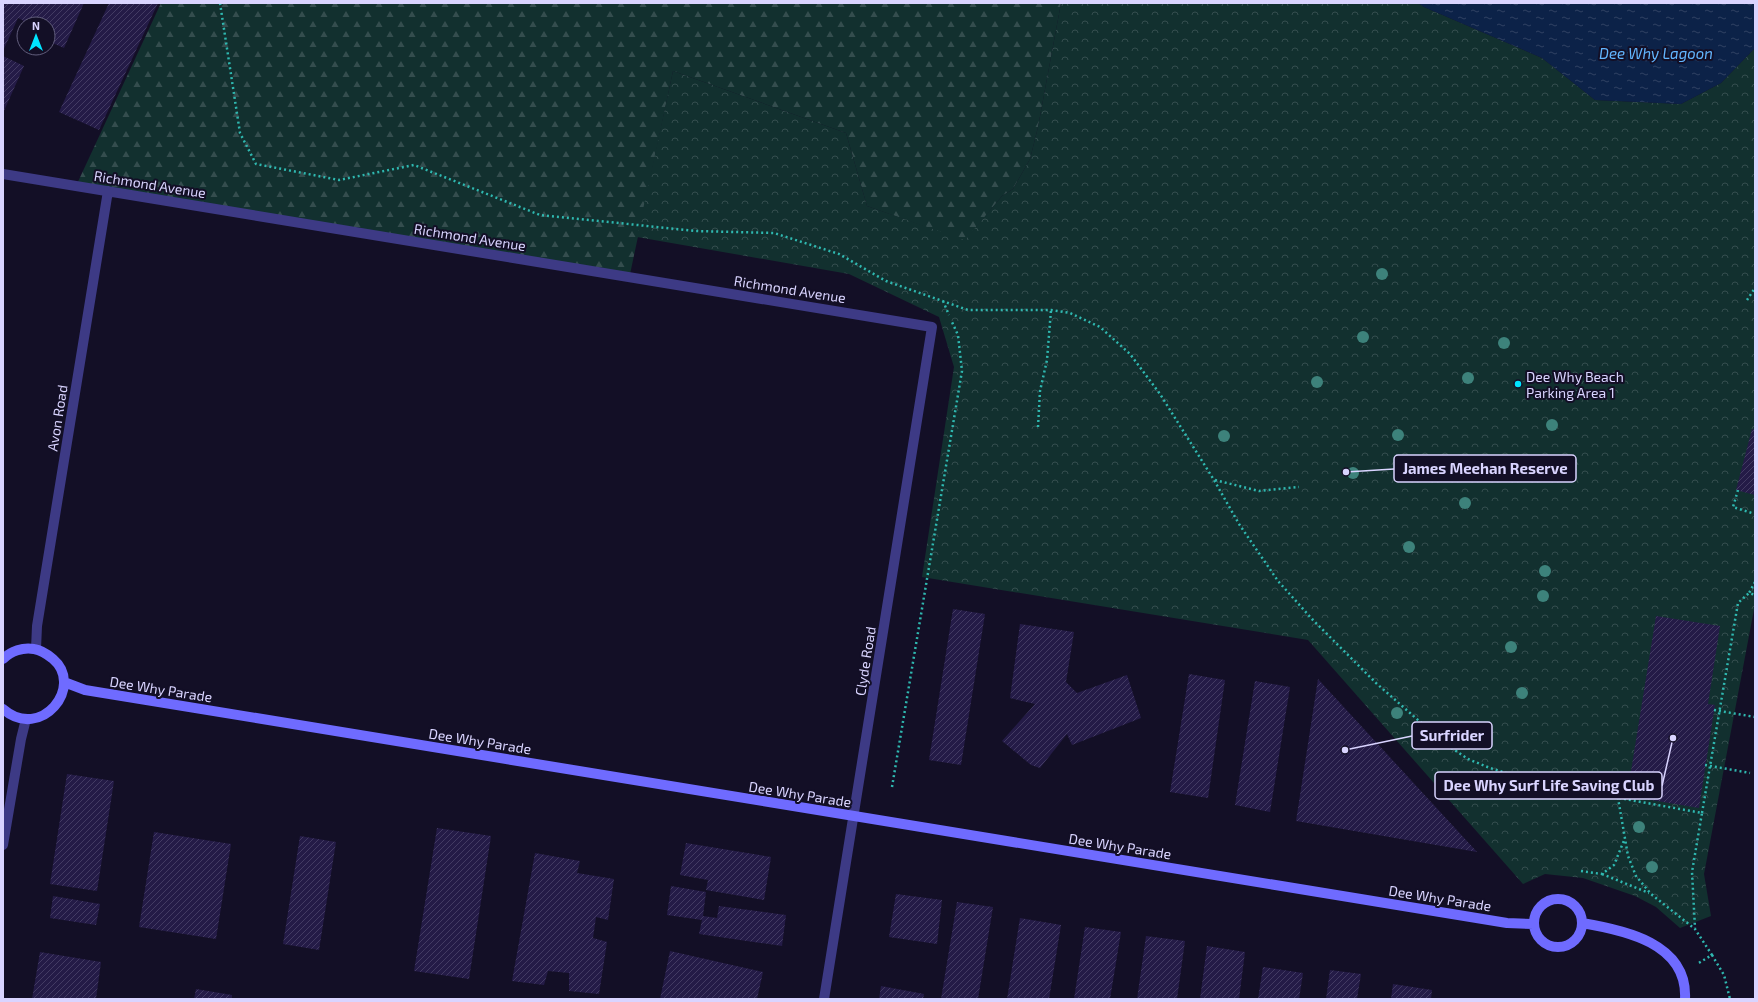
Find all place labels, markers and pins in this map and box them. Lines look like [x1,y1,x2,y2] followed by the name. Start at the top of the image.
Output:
[1526,368,1624,401] place label: Dee Why Beach Parking Area 1
[1513,379,1523,389] marker: Dee Why Beach Parking Area 1
[1394,455,1576,482] callout: James Meehan Reserve
[1412,722,1492,749] callout: Surfrider
[1435,772,1662,799] callout: Dee Why Surf Life Saving Club

